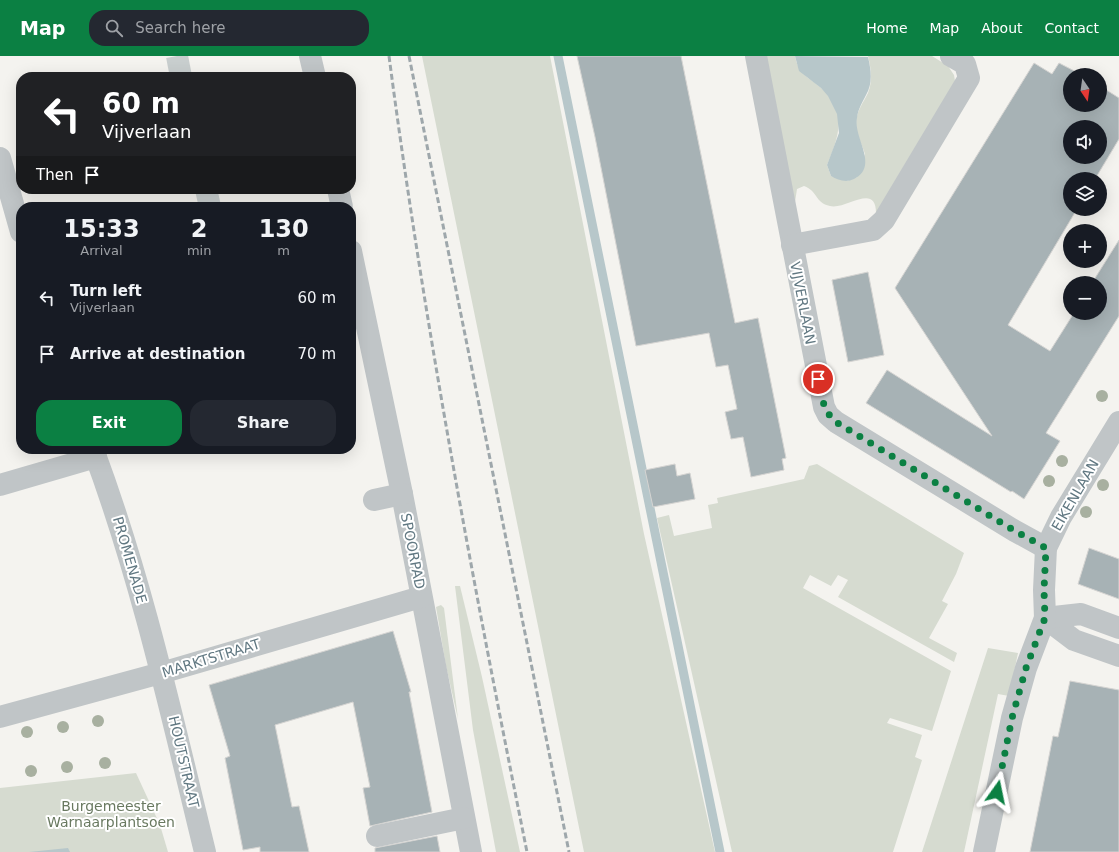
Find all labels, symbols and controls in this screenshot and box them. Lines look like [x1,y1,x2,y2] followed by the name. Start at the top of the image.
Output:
[89,10,369,46] search box
[20,17,65,39] text: Map
[103,17,125,39] icon: search
[135,19,225,37] text: Search here
[866,20,908,36] text: Home
[930,20,959,36] text: Map
[981,20,1023,36] text: About
[1045,20,1099,36] text: Contact
[1063,68,1107,112] north arrow
[1063,68,1107,320] map controls
[102,87,180,120] text: 60 m
[36,88,88,140] icon: left
[1063,120,1107,164] button: sound
[102,121,192,142] text: Vijverlaan
[81,164,103,186] icon: arrive
[36,166,73,184] text: Then
[1063,172,1107,216] button: layers
[63,215,140,243] text: 15:33
[191,215,207,243] text: 2
[259,215,309,243] text: 130
[1063,224,1107,268] button: +
[80,243,123,258] text: Arrival
[187,243,211,258] text: min
[277,243,290,258] text: m
[787,260,819,346] street label: VIJVERLAAN
[1063,276,1107,320] button: −
[70,282,142,300] text: Turn left
[36,287,58,309] icon: left
[298,289,336,307] text: 60 m
[70,300,135,315] text: Vijverlaan
[36,343,58,365] icon: arrive
[70,345,245,363] text: Arrive at destination
[298,345,336,363] text: 70 m
[801,362,835,396] pin
[807,368,829,390] icon: arrive
[36,400,182,446] button: Exit
[190,400,336,446] button: Share
[1048,457,1102,533] street label: EIKENLAAN
[398,512,428,590] street label: SPOORPAD
[110,515,150,605] street label: PROMENADE
[160,635,262,681] street label: MARKTSTRAAT
[166,714,202,810] street label: HOUTSTRAAT
[976,771,1018,813] position arrow
[47,798,175,830] park label: Burgemeester Warnaarplantsoen

